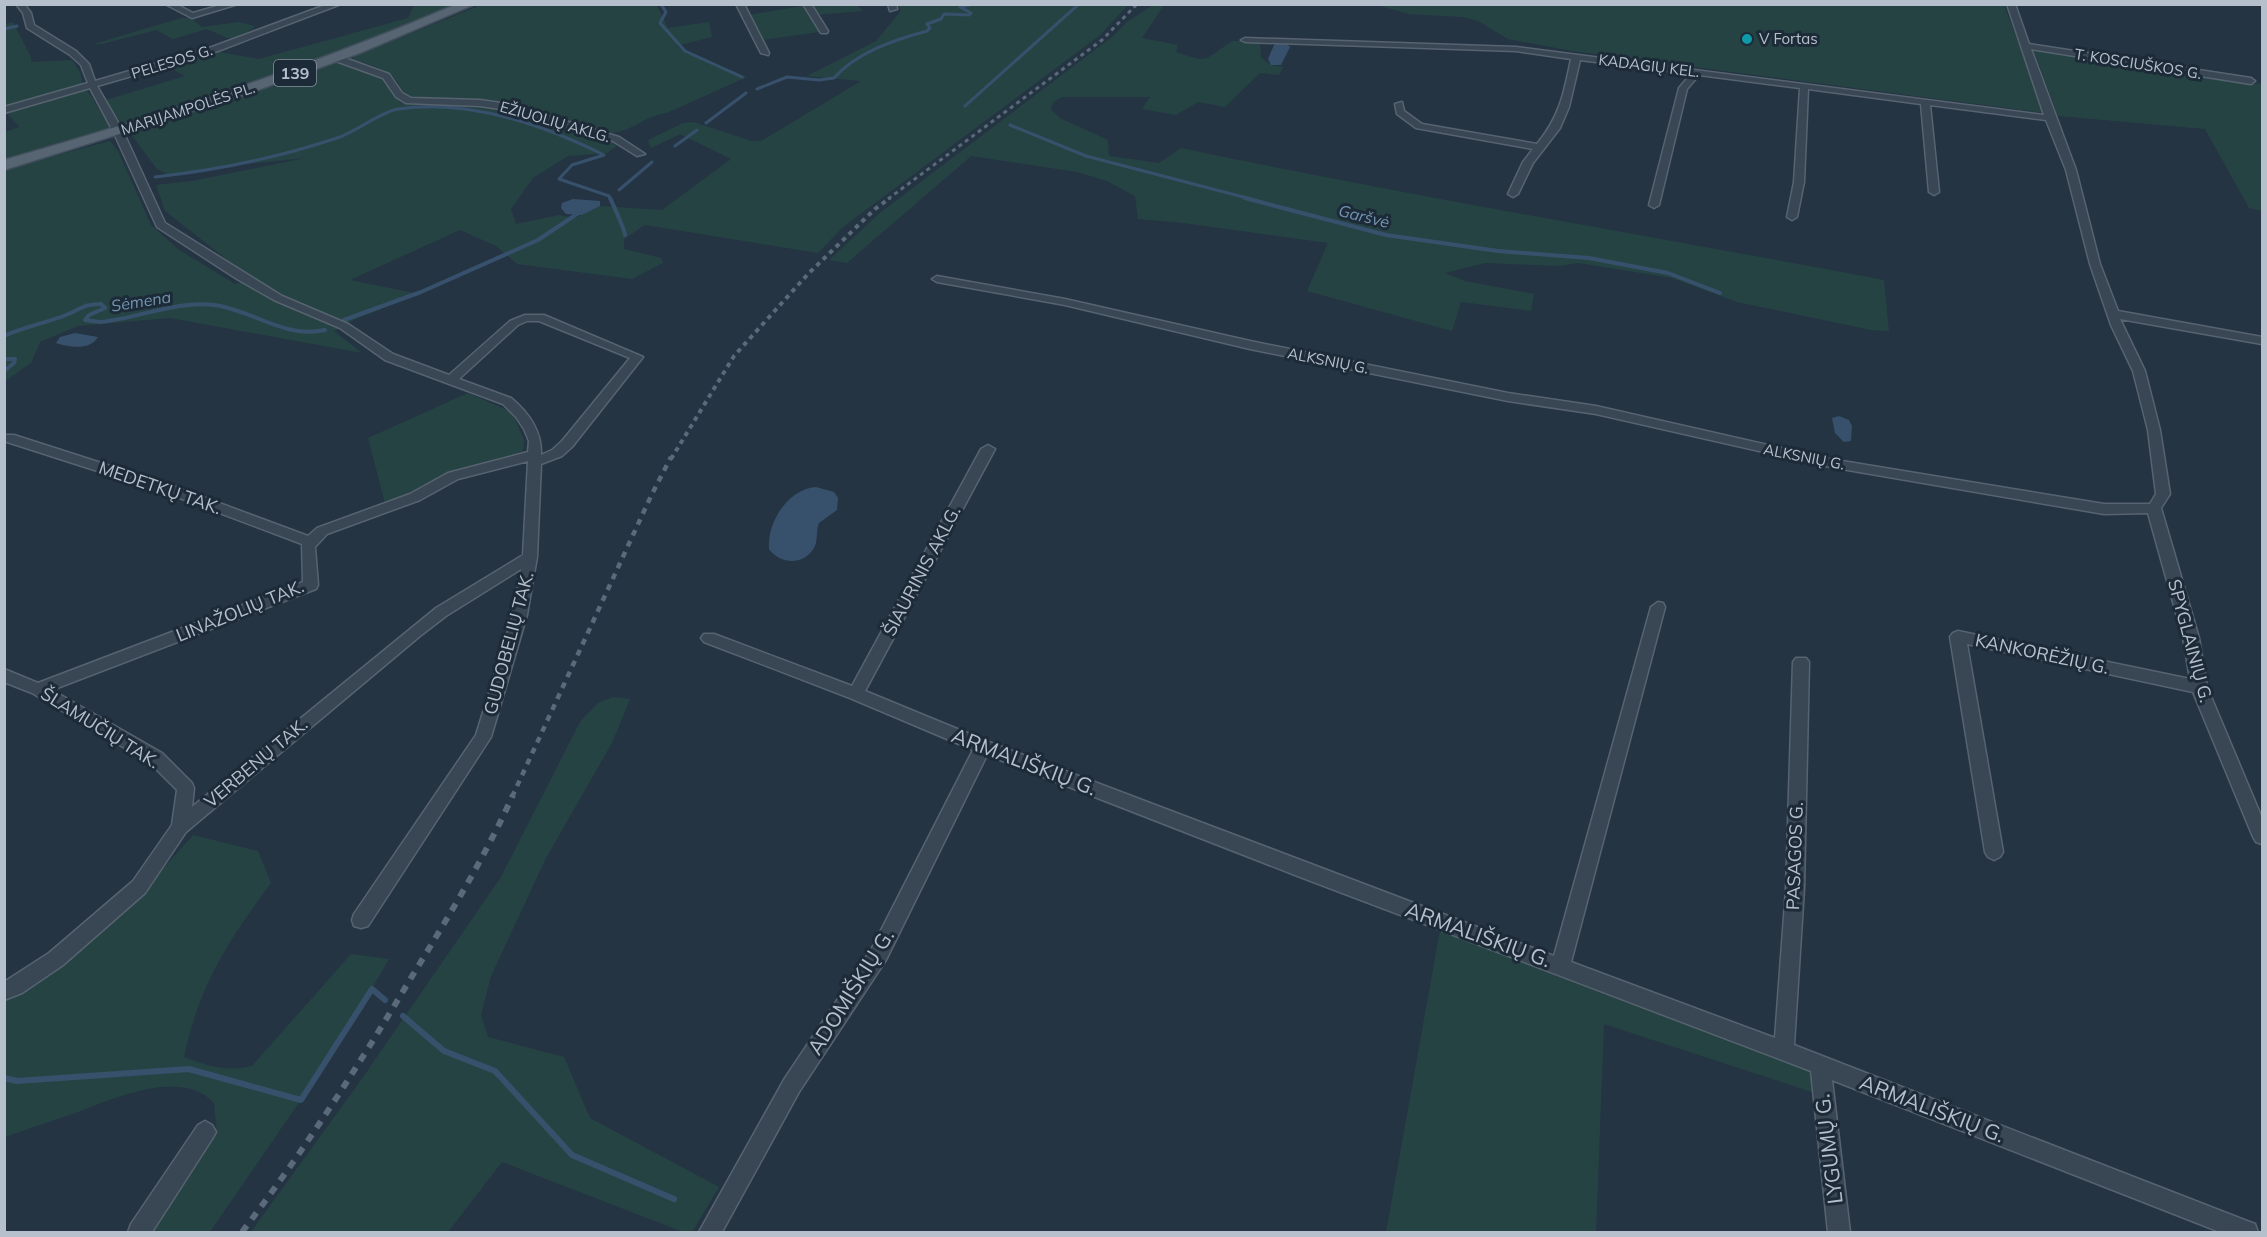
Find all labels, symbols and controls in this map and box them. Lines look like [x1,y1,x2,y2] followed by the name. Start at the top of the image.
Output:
[1759,29,1818,48] place label: V Fortas
[1740,32,1754,46] marker: V Fortas
[129,40,215,83] street label: PELESOS G.
[2073,44,2203,83] street label: T. KOSCIUŠKOS G.
[1597,50,1701,81] street label: KADAGIŲ KEL.
[274,60,316,86] road number: 139
[118,78,257,139] street label: MARIJAMPOLĖS PL.
[498,97,612,146] street label: EŽIUOLIŲ AKLG.
[1336,200,1392,232] water label: Garšvė
[110,286,173,316] water label: Sėmena
[1286,343,1370,378] street label: ALKSNIŲ G.
[1762,439,1846,474] street label: ALKSNIŲ G.
[96,456,225,519] street label: MEDETKŲ TAK.
[878,502,966,640] street label: ŠIAURINIS AKLG.
[478,569,539,717] street label: GUDOBELIŲ TAK.
[172,574,307,647] street label: LINAŽOLIŲ TAK.
[2163,577,2218,705] street label: SPYGLAINIŲ G.
[1973,628,2111,679] street label: KANKORĖŽIŲ G.
[37,682,164,773] street label: ŠLAMUČIŲ TAK.
[199,713,312,813] street label: VERBENŲ TAK.
[948,721,1100,801] street label: ARMALIŠKIŲ G.
[1781,802,1808,910] street label: PASAGOS G.
[1402,896,1555,972] street label: ARMALIŠKIŲ G.
[801,924,899,1059] street label: ADOMIŠKIŲ G.
[1856,1068,2008,1148] street label: ARMALIŠKIŲ G.
[1808,1093,1848,1206] street label: LYGUMŲ G.

